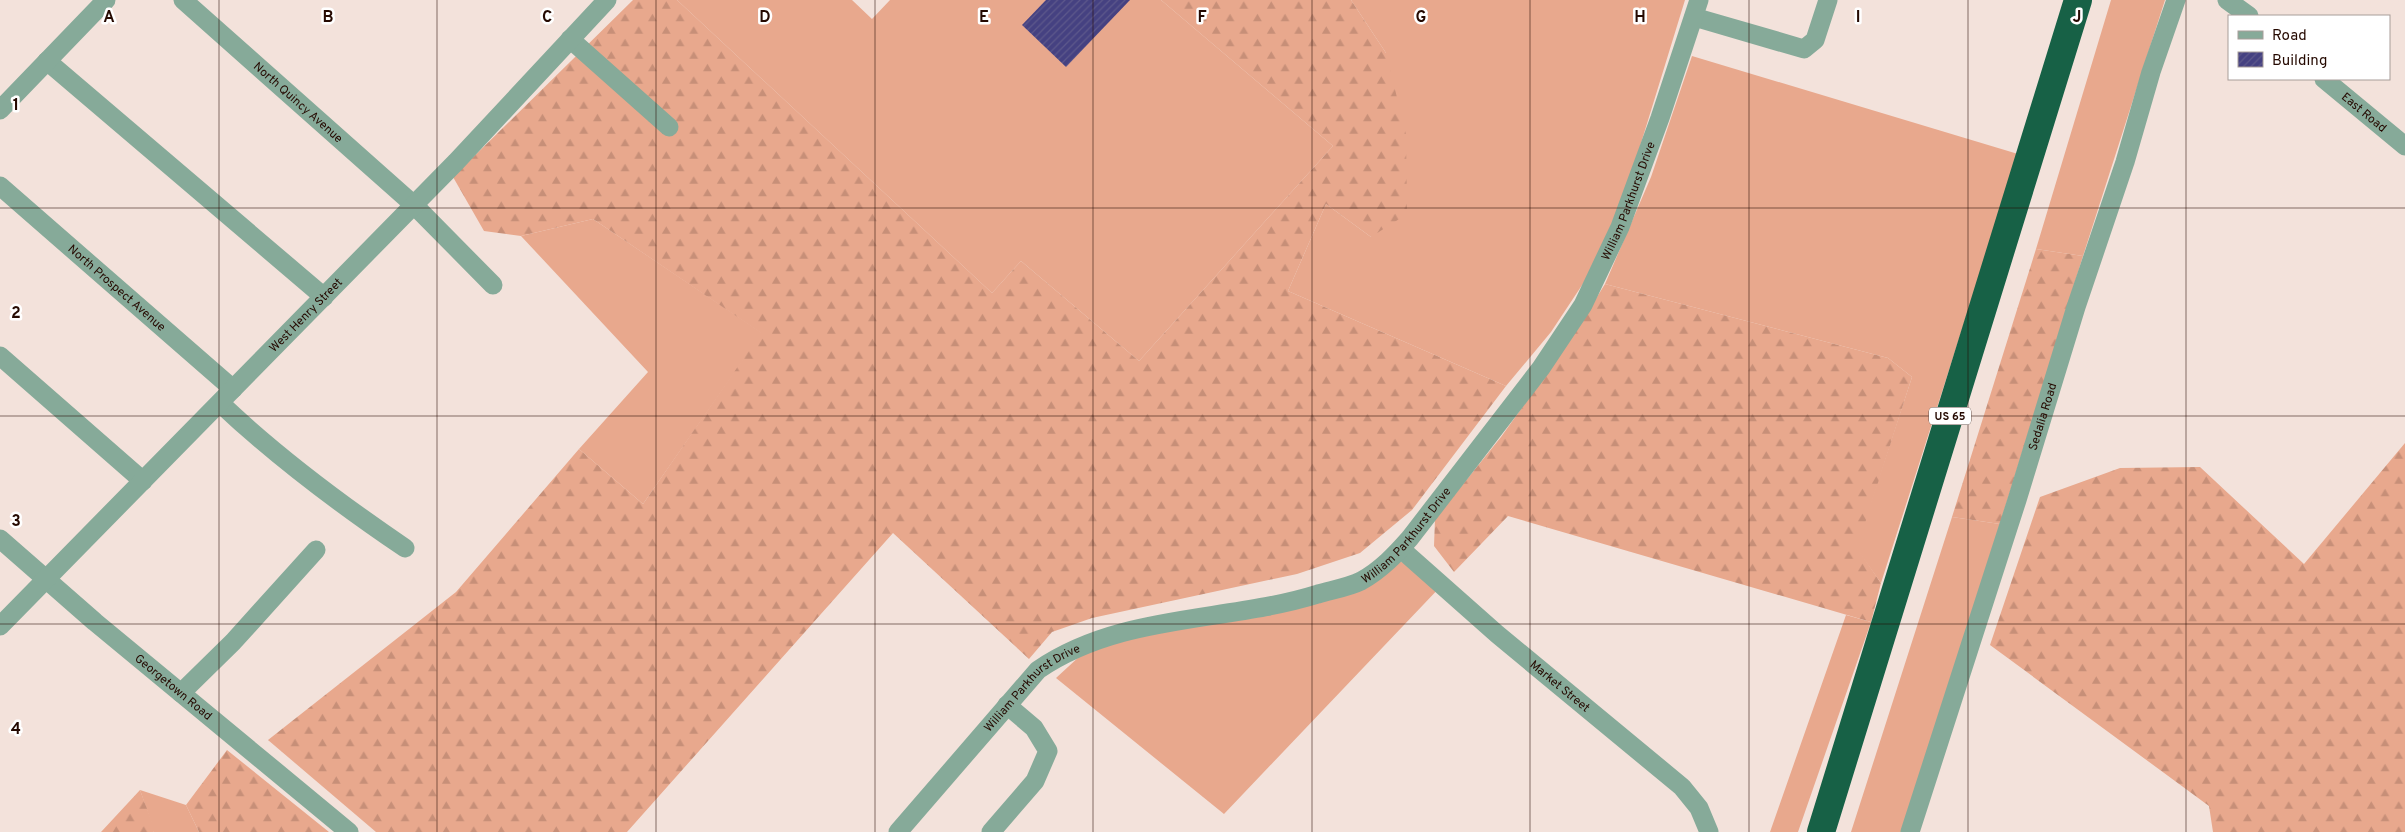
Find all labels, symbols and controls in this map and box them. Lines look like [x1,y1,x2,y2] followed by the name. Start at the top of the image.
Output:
[103,8,115,28] text: A
[322,8,334,28] text: B
[542,8,552,28] text: C
[759,8,771,28] text: D
[979,8,989,28] text: E
[1197,8,1207,28] text: F
[1416,8,1426,28] text: G
[1634,8,1646,28] text: H
[1856,8,1860,28] text: I
[2073,8,2081,28] text: J
[2228,15,2390,80] legend
[2272,27,2307,46] text: Road
[2272,52,2327,71] text: Building
[249,59,346,147] street label: North Quincy Avenue
[2337,89,2389,136] street label: East Road
[13,96,19,116] text: 1
[1598,140,1660,263] street label: William Parkhurst Drive
[64,242,168,336] street label: North Prospect Avenue
[266,275,346,356] street label: West Henry Street
[11,304,21,324] text: 2
[2026,381,2061,453] street label: Sedalia Road
[1929,408,1971,424] road number: US 65
[1359,484,1455,588] street label: William Parkhurst Drive
[11,512,21,532] text: 3
[981,641,1083,736] street label: William Parkhurst Drive
[131,651,215,724] street label: Georgetown Road
[1526,657,1593,716] street label: Market Street
[11,720,21,740] text: 4

